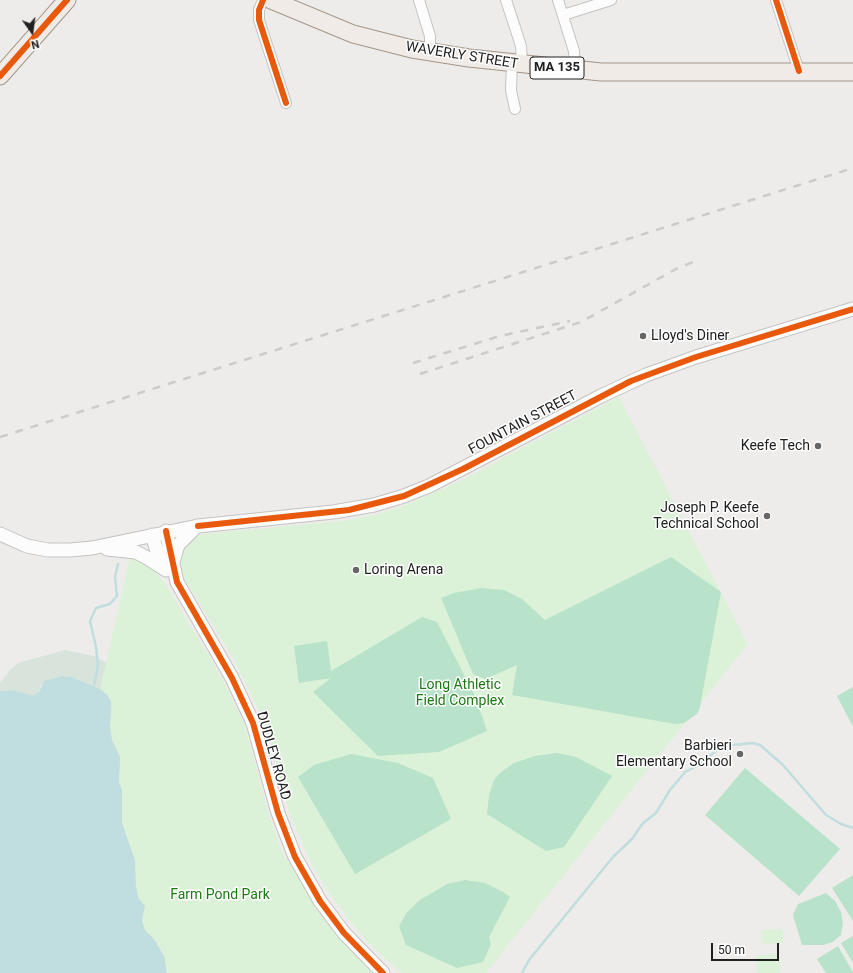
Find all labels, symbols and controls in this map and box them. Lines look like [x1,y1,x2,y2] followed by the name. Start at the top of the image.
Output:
[12,12,52,52] north arrow
[30,37,40,51] text: N
[405,39,519,73] street label: WAVERLY STREET
[530,57,584,79] road number: MA 135
[651,328,729,344] place label: Lloyd's Diner
[638,331,648,341] marker: Lloyd's Diner
[466,387,580,459] street label: FOUNTAIN STREET
[741,438,810,454] place label: Keefe Tech
[813,441,823,451] marker: Keefe Tech
[653,500,759,532] place label: Joseph P. Keefe Technical School
[762,511,772,521] marker: Joseph P. Keefe Technical School
[364,562,443,578] place label: Loring Arena
[351,565,361,575] marker: Loring Arena
[416,677,504,710] park label: Long Athletic Field Complex
[252,710,294,802] street label: DUDLEY ROAD
[616,738,732,770] place label: Barbieri Elementary School
[735,749,745,759] marker: Barbieri Elementary School
[170,887,270,903] park label: Farm Pond Park
[713,935,781,961] scale bar
[718,943,745,957] text: 50 m

